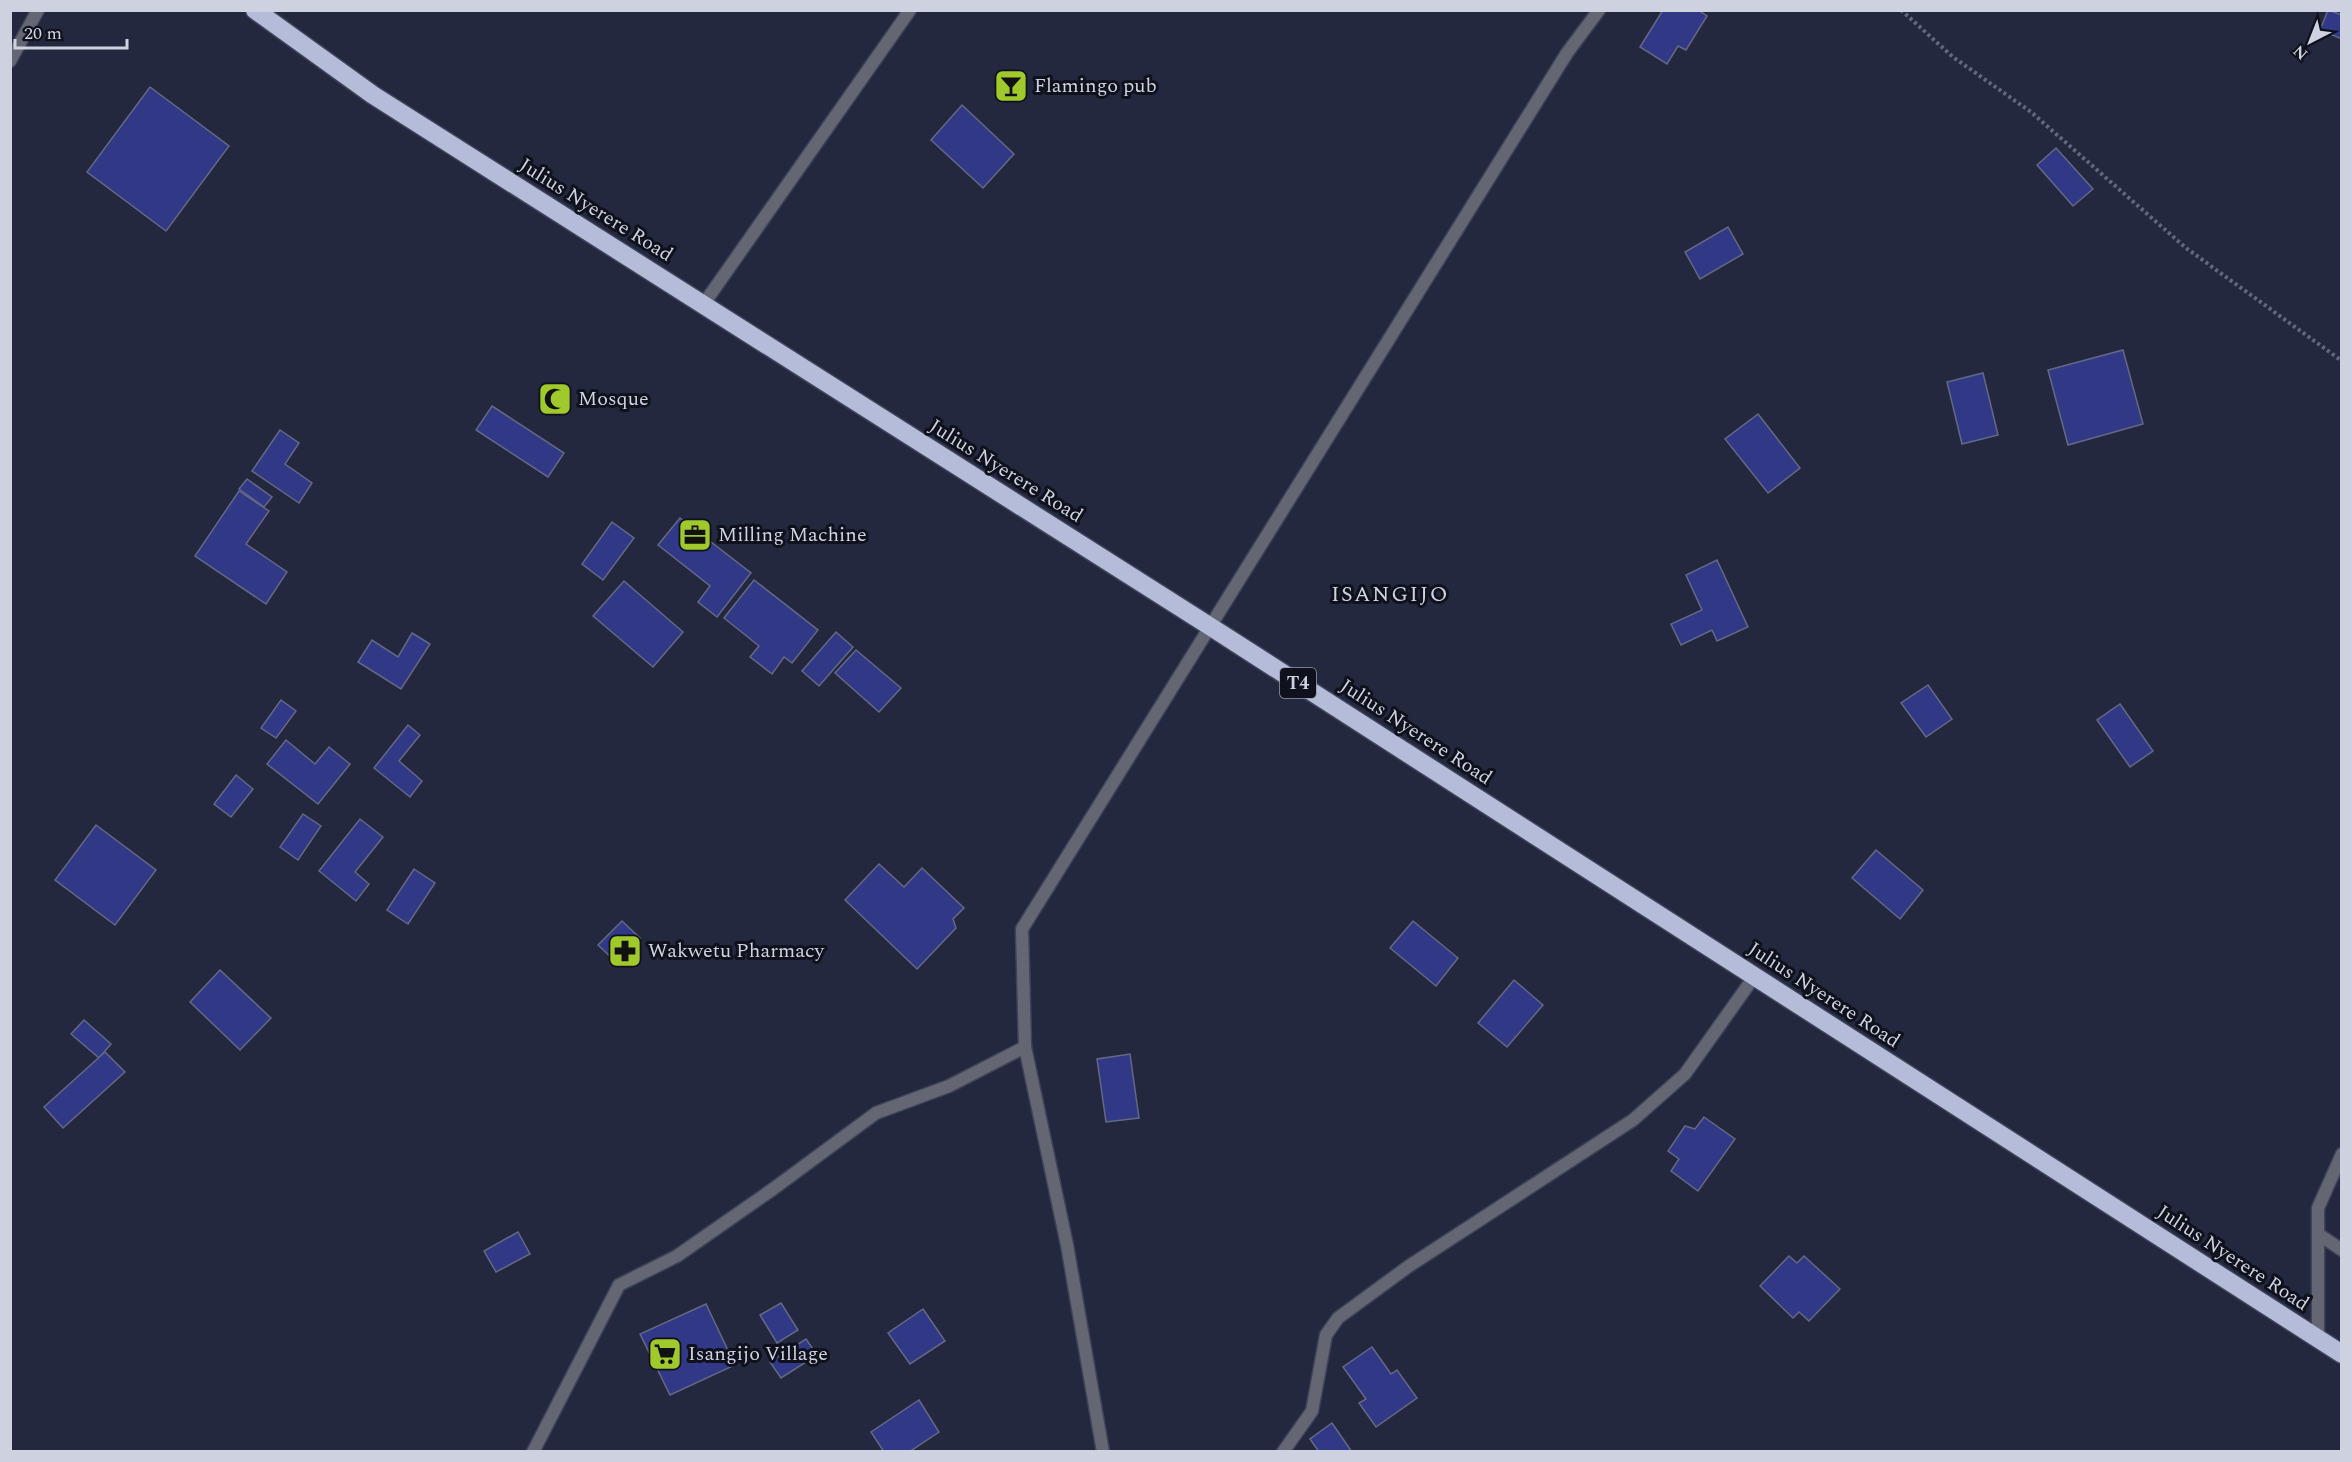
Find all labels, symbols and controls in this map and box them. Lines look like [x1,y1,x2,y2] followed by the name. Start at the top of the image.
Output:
[15,12,128,50] scale bar
[2280,12,2340,72] north arrow
[24,20,62,47] text: 20 m
[2288,39,2314,66] text: N
[993,68,1029,104] bar icon: Flamingo pub
[1034,71,1157,101] place label: Flamingo pub
[513,151,679,269] street label: Julius Nyerere Road
[537,381,573,417] mosque icon: Mosque
[578,384,649,414] place label: Mosque
[923,412,1089,530] street label: Julius Nyerere Road
[677,517,713,553] office icon: Milling Machine
[718,520,867,550] place label: Milling Machine
[1331,578,1449,611] district label: ISANGIJO
[1280,668,1316,698] road number: T4
[1334,671,1498,793] street label: Julius Nyerere Road
[607,933,643,969] pharmacy icon: Wakwetu Pharmacy
[1742,934,1906,1056] street label: Julius Nyerere Road
[648,936,826,966] place label: Wakwetu Pharmacy
[2151,1197,2315,1319] street label: Julius Nyerere Road
[647,1336,683,1372] supermarket icon: Isangijo Village
[688,1339,828,1369] place label: Isangijo Village

